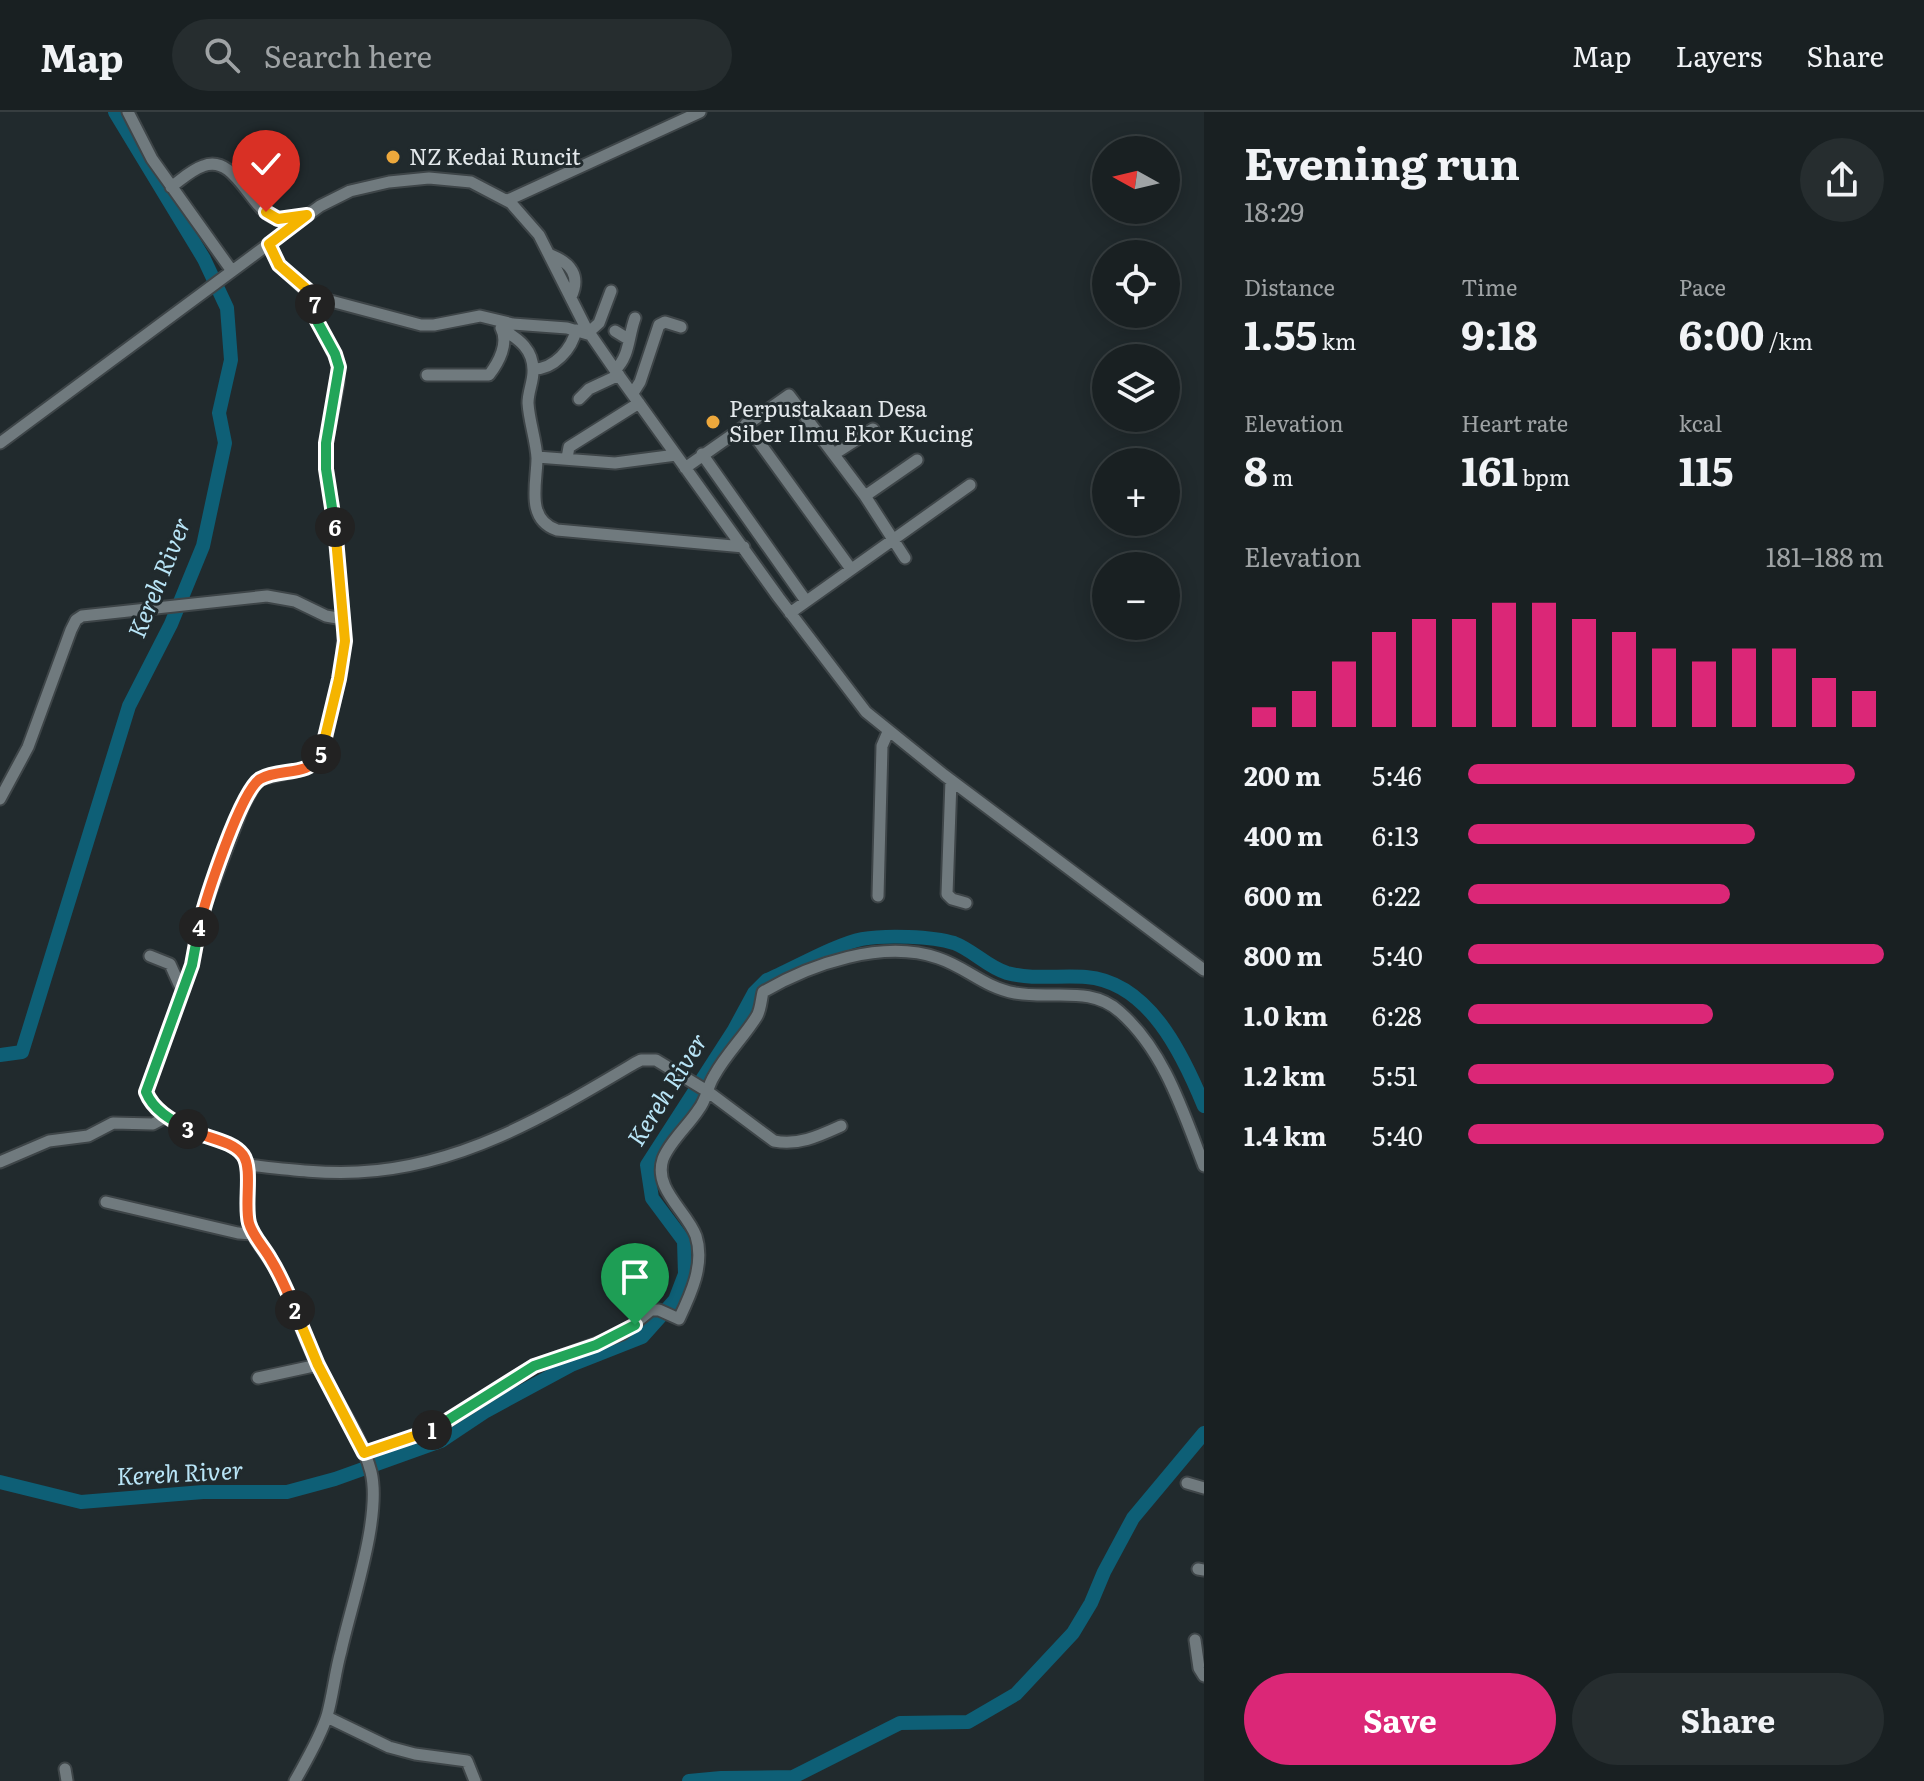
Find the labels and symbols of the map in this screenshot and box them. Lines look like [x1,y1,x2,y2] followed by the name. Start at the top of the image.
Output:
[232,130,300,212] pin
[1092,136,1180,224] north arrow
[409,139,581,172] place label: NZ Kedai Runcit
[384,148,402,166] marker: NZ Kedai Runcit
[295,284,335,324] pin: 7
[729,391,974,449] place label: Perpustakaan Desa Siber Ilmu Ekor Kucing
[704,413,722,431] marker: Perpustakaan Desa Siber Ilmu Ekor Kucing
[315,507,355,547] pin: 6
[118,512,198,643] water label: Kereh River
[301,734,341,774] pin: 5
[179,907,219,947] pin: 4
[617,1026,714,1152] water label: Kereh River
[168,1109,208,1149] pin: 3
[601,1243,669,1325] pin
[275,1290,315,1330] pin: 2
[412,1410,452,1450] pin: 1
[115,1451,244,1492] water label: Kereh River

